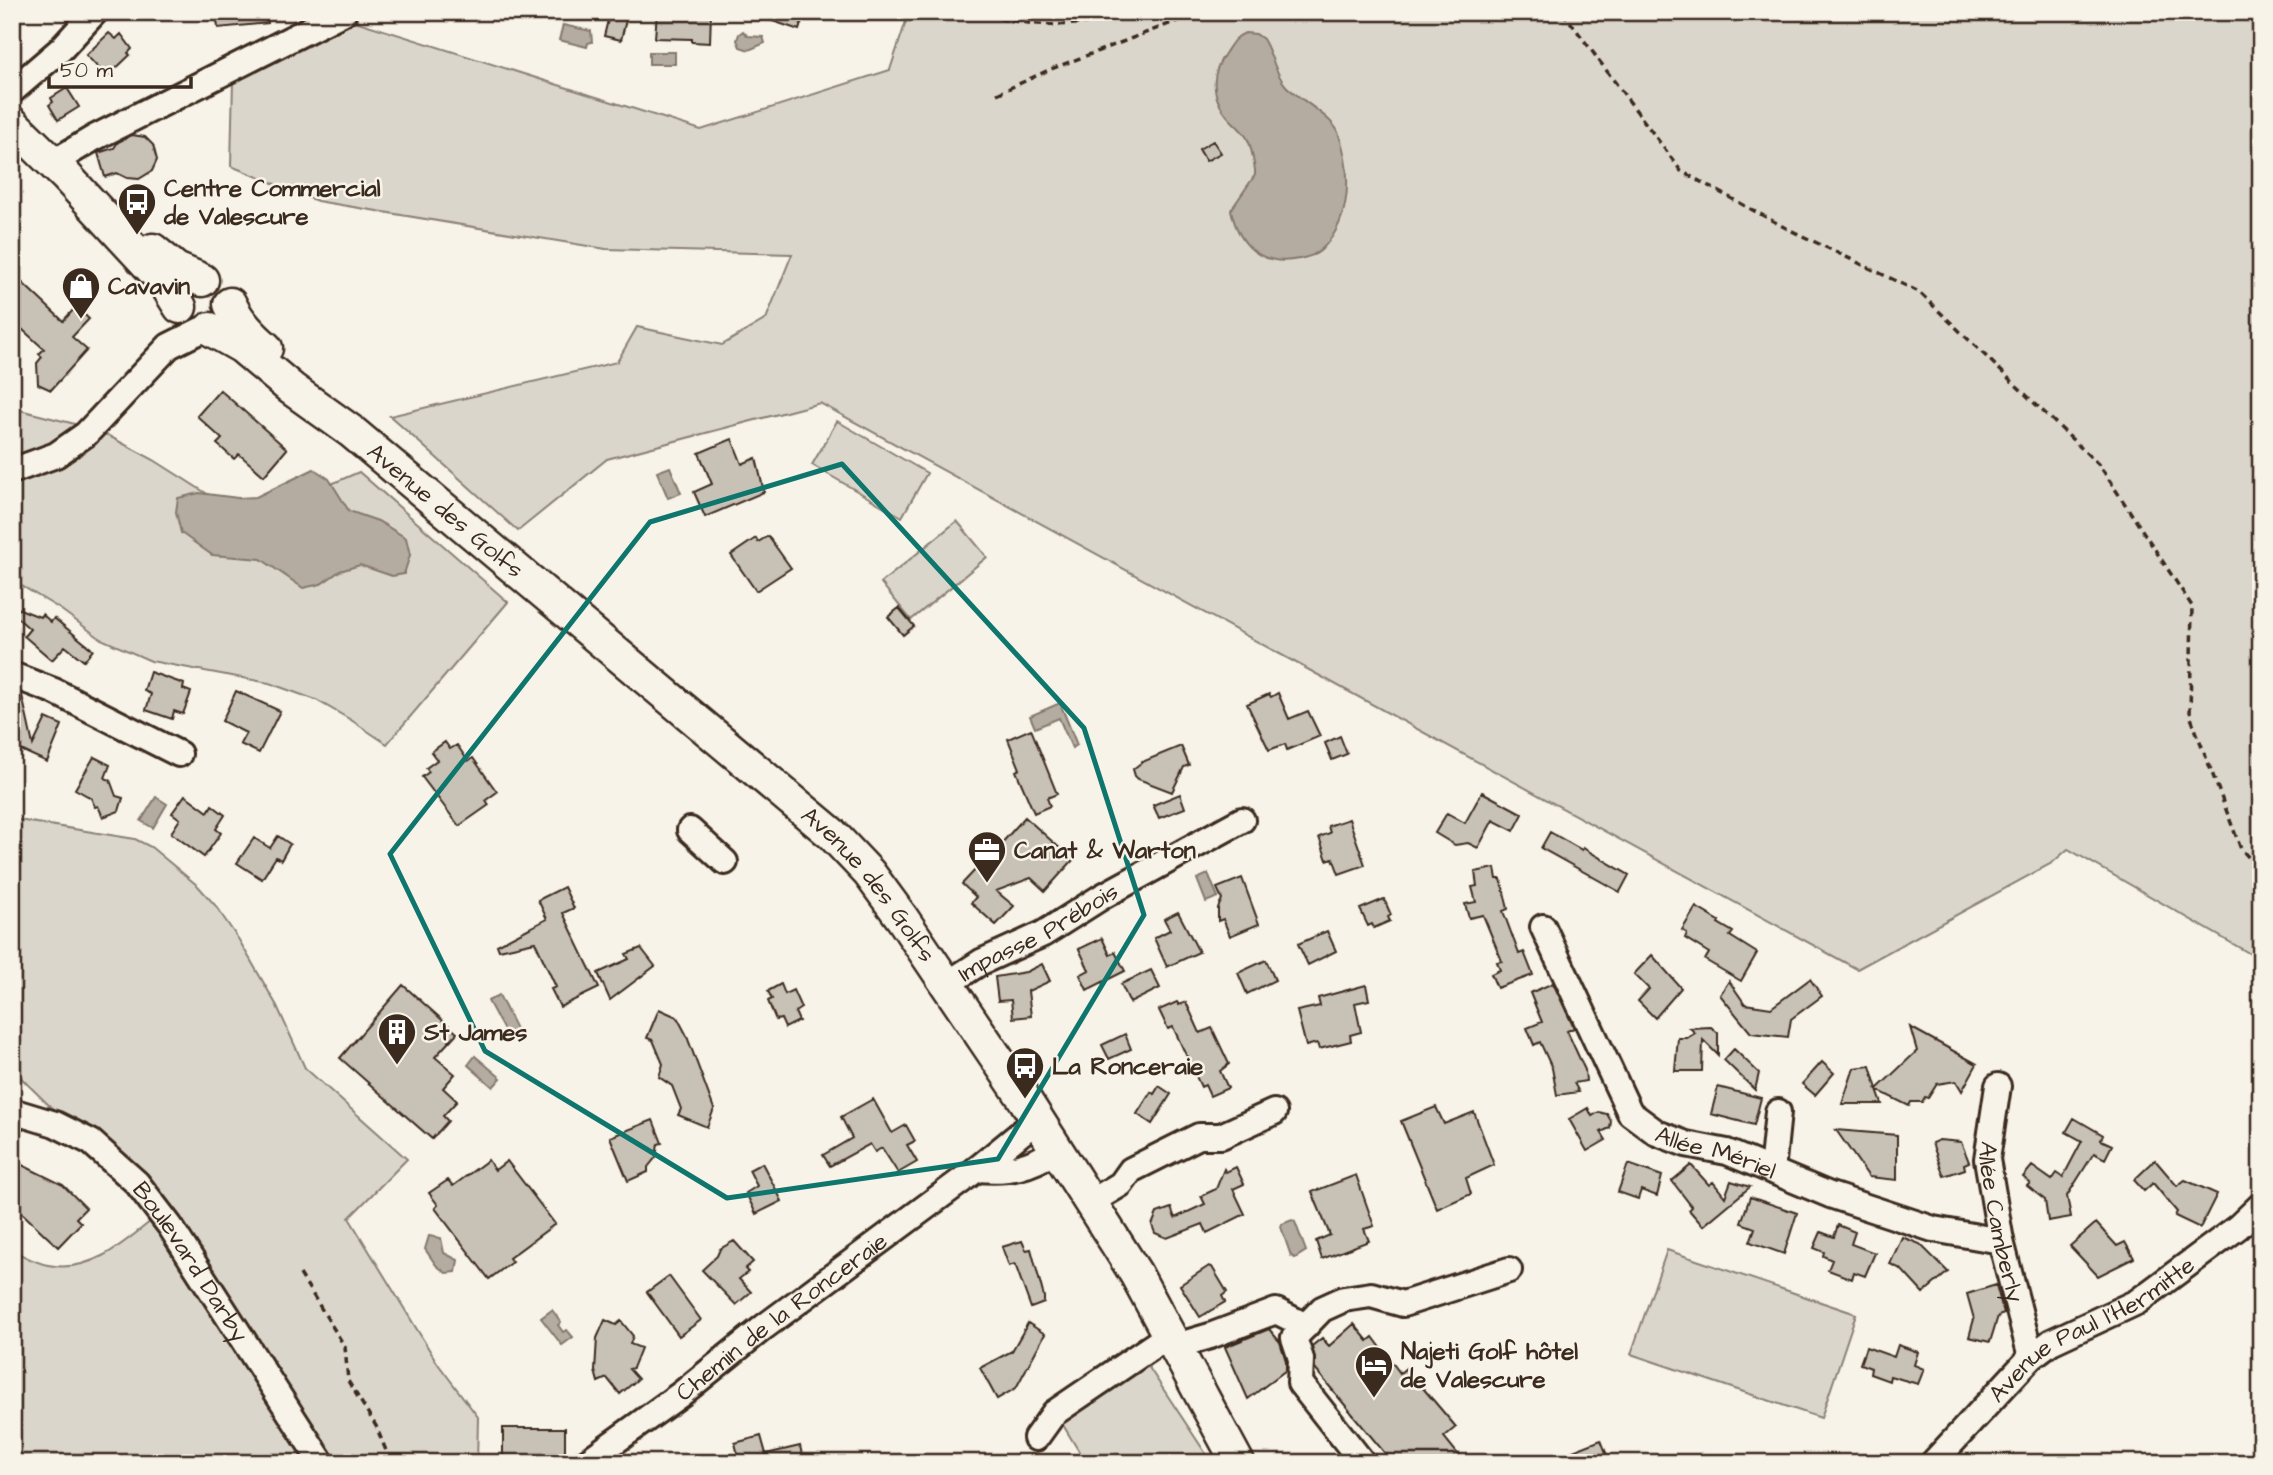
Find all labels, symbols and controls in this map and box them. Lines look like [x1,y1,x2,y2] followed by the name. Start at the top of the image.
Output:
[49,46,191,90] scale bar
[60,56,114,85] text: 50 m
[163,172,381,234] place label: Centre Commercial de Valescure
[116,181,158,236] bus stop icon: Centre Commercial de Valescure
[60,265,102,320] shop icon: Cavavin
[108,270,190,304] place label: Cavavin
[359,436,531,587] street label: Avenue des Golfs
[793,799,943,969] street label: Avenue des Golfs
[966,829,1008,884] office icon: Canat & Warton
[1014,834,1196,868] place label: Canat & Warton
[951,875,1125,991] street label: Impasse Prébois
[376,1011,418,1066] building icon: St James
[423,1016,527,1050] place label: St James
[1004,1045,1046,1100] bus stop icon: La Ronceraie
[1052,1050,1203,1084] place label: La Ronceraie
[1650,1118,1781,1189] street label: Allée Mériel
[1969,1139,2032,1306] street label: Allée Camberly
[124,1175,256,1349] street label: Boulevard Darby
[669,1225,895,1410] street label: Chemin de la Ronceraie
[1981,1249,2202,1411] street label: Avenue Paul l'Hermitte
[1400,1335,1578,1397] place label: Najeti Golf hôtel de Valescure
[1353,1344,1395,1399] hotel icon: Najeti Golf hôtel de Valescure

